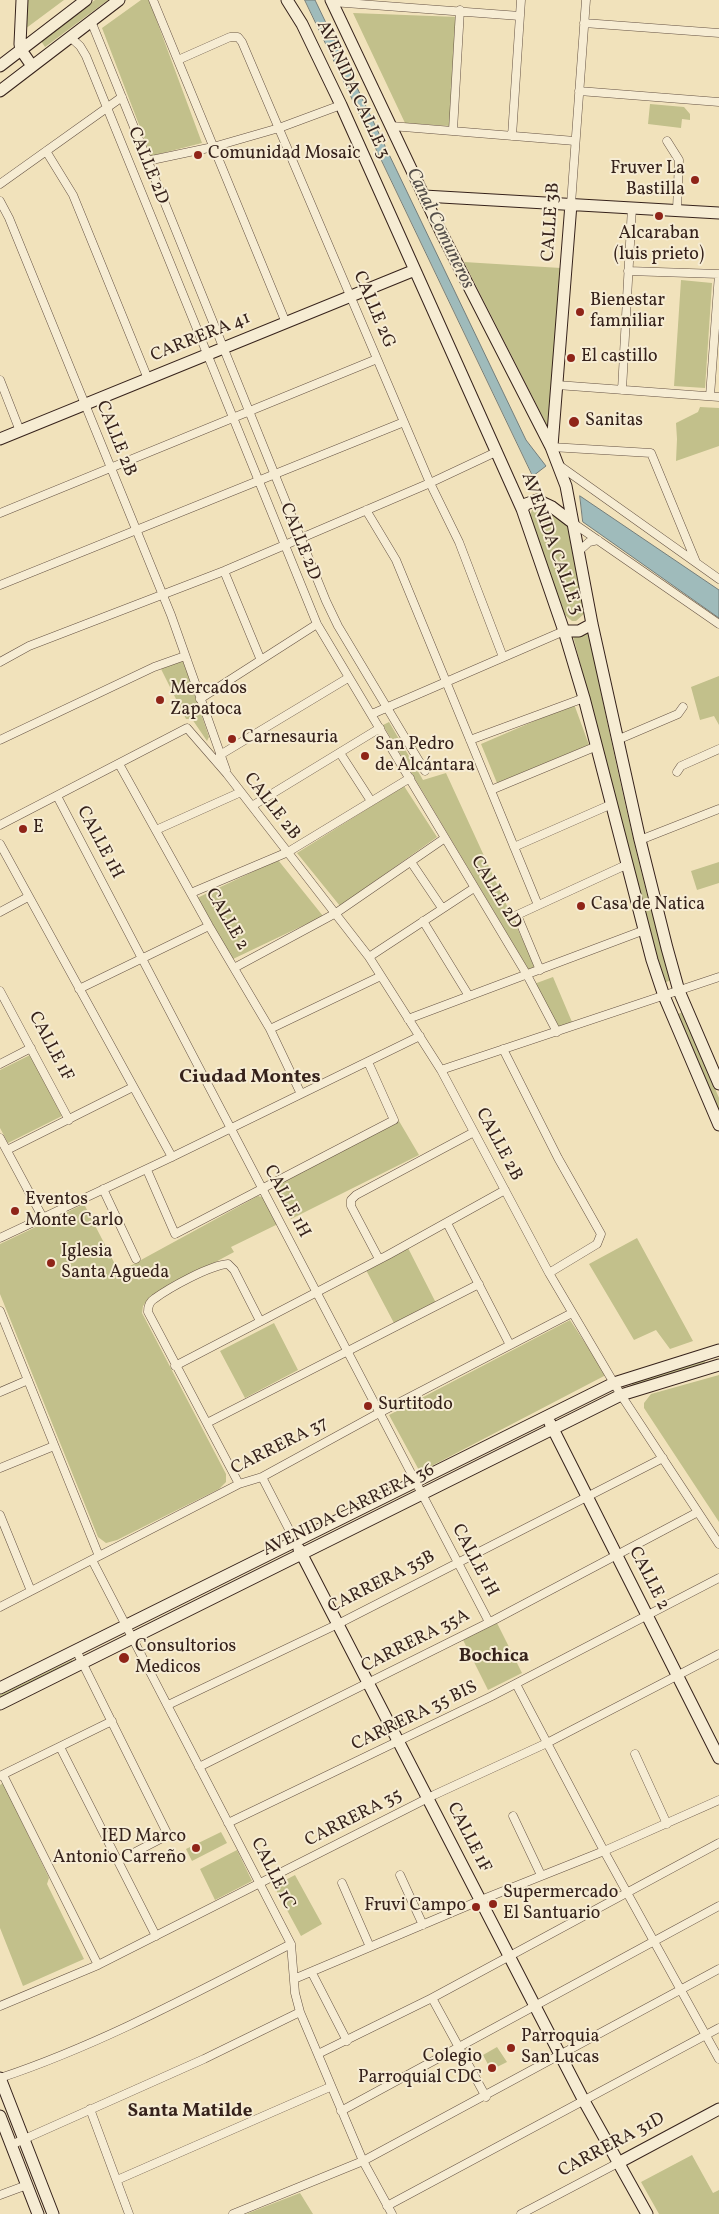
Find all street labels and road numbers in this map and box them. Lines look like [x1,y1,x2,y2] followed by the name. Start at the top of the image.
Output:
[311,18,393,162] street label: AVENIDA CALLE 3
[122,124,172,208] street label: CALLE 2D
[538,182,566,262] street label: CALLE 3B
[347,268,399,352] street label: CALLE 2G
[148,308,254,368] street label: CARRERA 41
[90,398,140,480] street label: CALLE 2B
[515,470,587,618] street label: AVENIDA CALLE 3
[274,500,324,584] street label: CALLE 2D
[238,769,304,845] street label: CALLE 2B
[71,803,127,883] street label: CALLE 1H
[465,853,525,933] street label: CALLE 2D
[200,885,252,955] street label: CALLE 2
[23,1008,77,1086] street label: CALLE 1F
[470,1105,526,1185] street label: CALLE 2B
[258,1162,314,1242] street label: CALLE 1H
[228,1413,332,1481] street label: CARRERA 37
[260,1460,438,1562] street label: AVENIDA CARRERA 36
[446,1521,502,1601] street label: CALLE 1H
[623,1544,673,1614] street label: CALLE 2
[325,1547,439,1619] street label: CARRERA 35B
[358,1605,474,1679] street label: CARRERA 35A
[349,1677,481,1757] street label: CARRERA 35 BIS
[302,1785,406,1853] street label: CARRERA 35
[441,1799,495,1877] street label: CALLE 1F
[245,1835,299,1913] street label: CALLE 1C
[555,2109,669,2183] street label: CARRERA 31D

